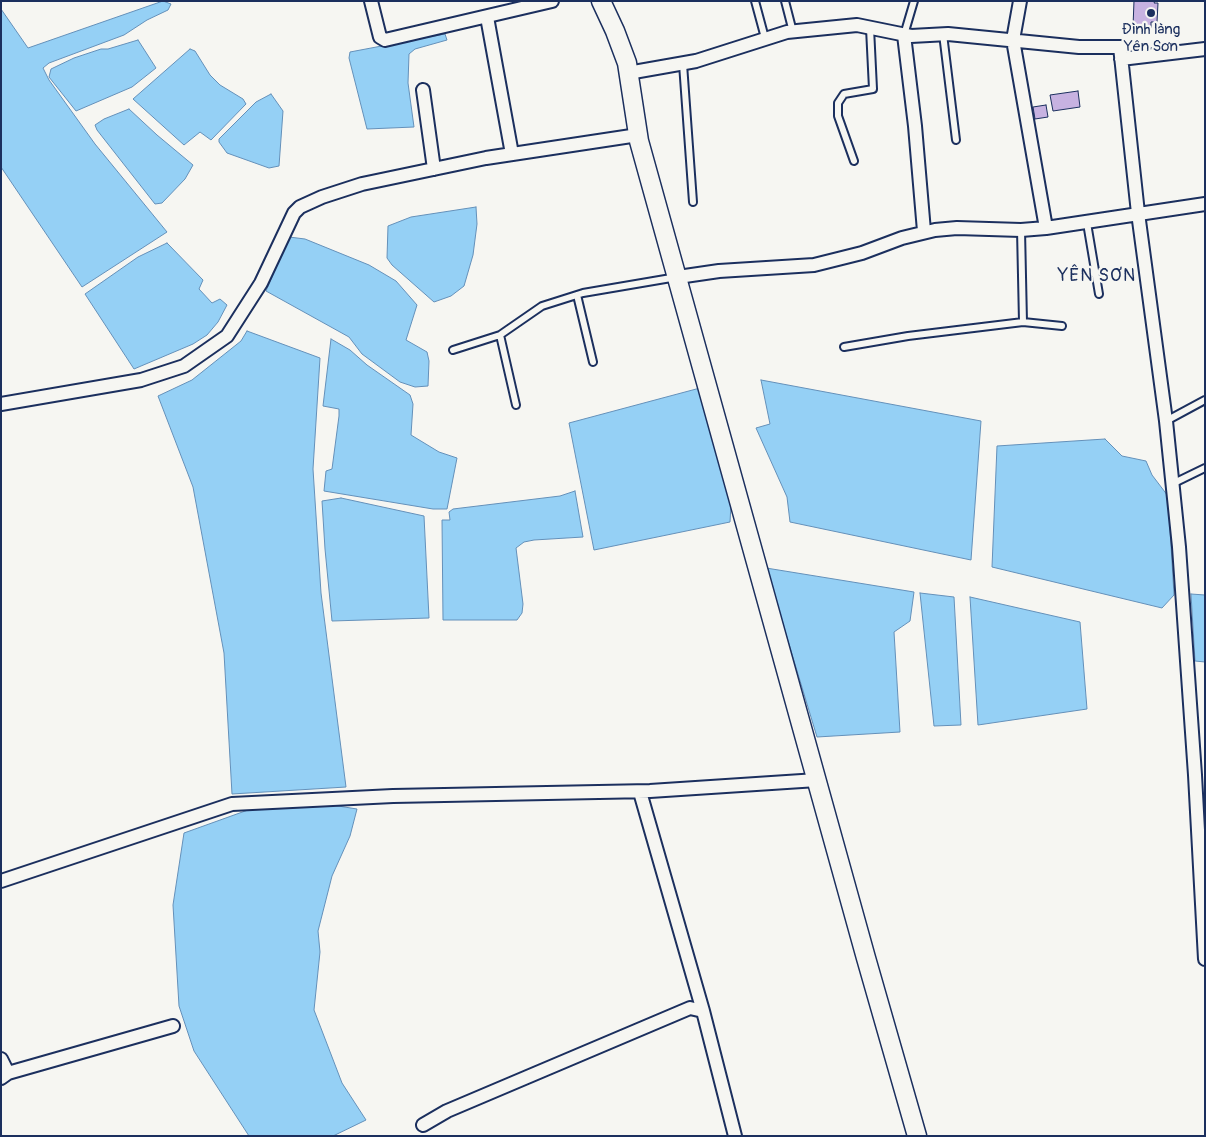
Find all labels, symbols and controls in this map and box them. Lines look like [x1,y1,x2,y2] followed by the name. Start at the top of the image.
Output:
[1145,7,1157,19] marker: Đình làng Yên Sơn
[1122,21,1180,56] place label: Đình làng Yên Sơn
[1057,265,1137,287] district label: YÊN SƠN

